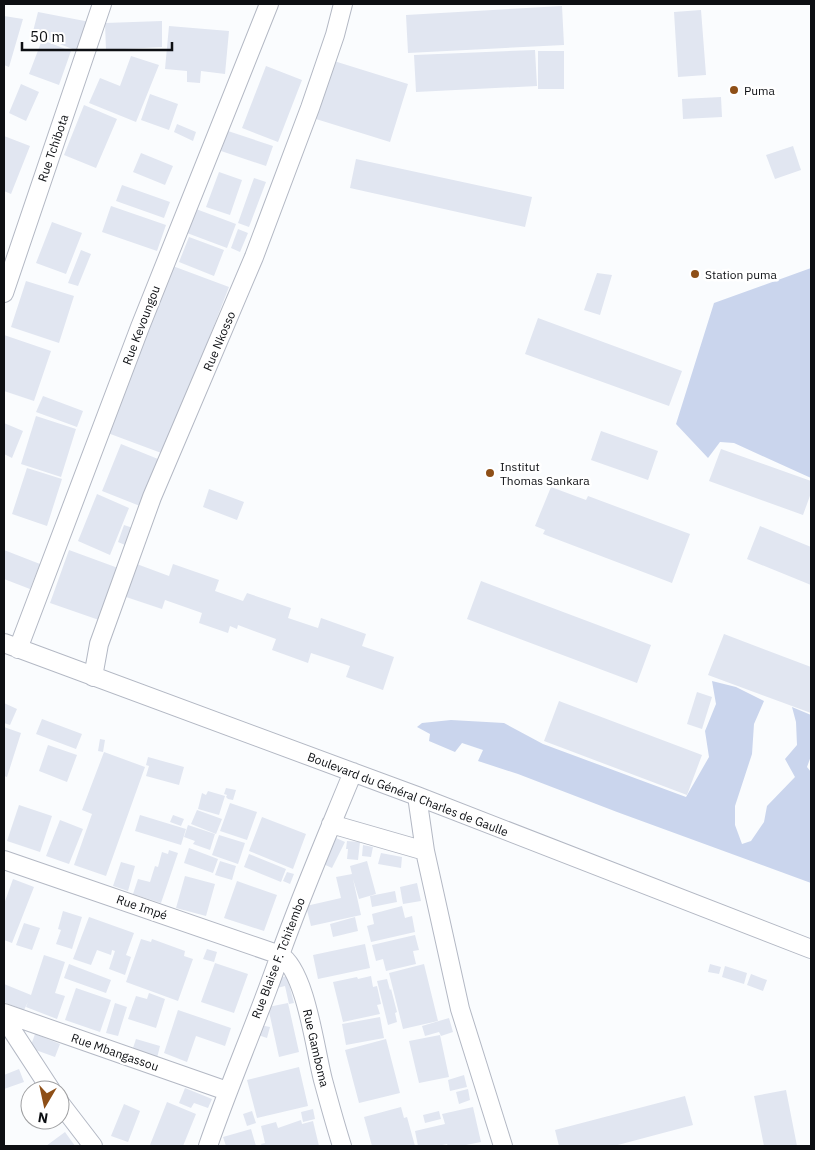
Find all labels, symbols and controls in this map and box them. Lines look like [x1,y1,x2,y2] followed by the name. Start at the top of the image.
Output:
[22,20,172,52] scale bar
[30,27,65,46] text: 50 m
[744,83,776,98] place label: Puma
[728,84,740,96] marker: Puma
[34,112,72,184] street label: Rue Tchibota
[705,267,777,282] place label: Station puma
[689,268,701,280] marker: Station puma
[119,283,163,367] street label: Rue Kevoungou
[200,309,238,373] street label: Rue Nkosso
[500,459,590,488] place label: Institut Thomas Sankara
[484,467,496,479] marker: Institut Thomas Sankara
[305,749,511,839] street label: Boulevard du Général Charles de Gaulle
[115,891,170,923] street label: Rue Impé
[248,895,308,1021] street label: Rue Blaise F. Tchitembo
[300,1007,332,1089] street label: Rue Gamboma
[69,1030,161,1074] street label: Rue Mbangassou
[20,1080,70,1130] north arrow
[37,1108,49,1128] text: N

